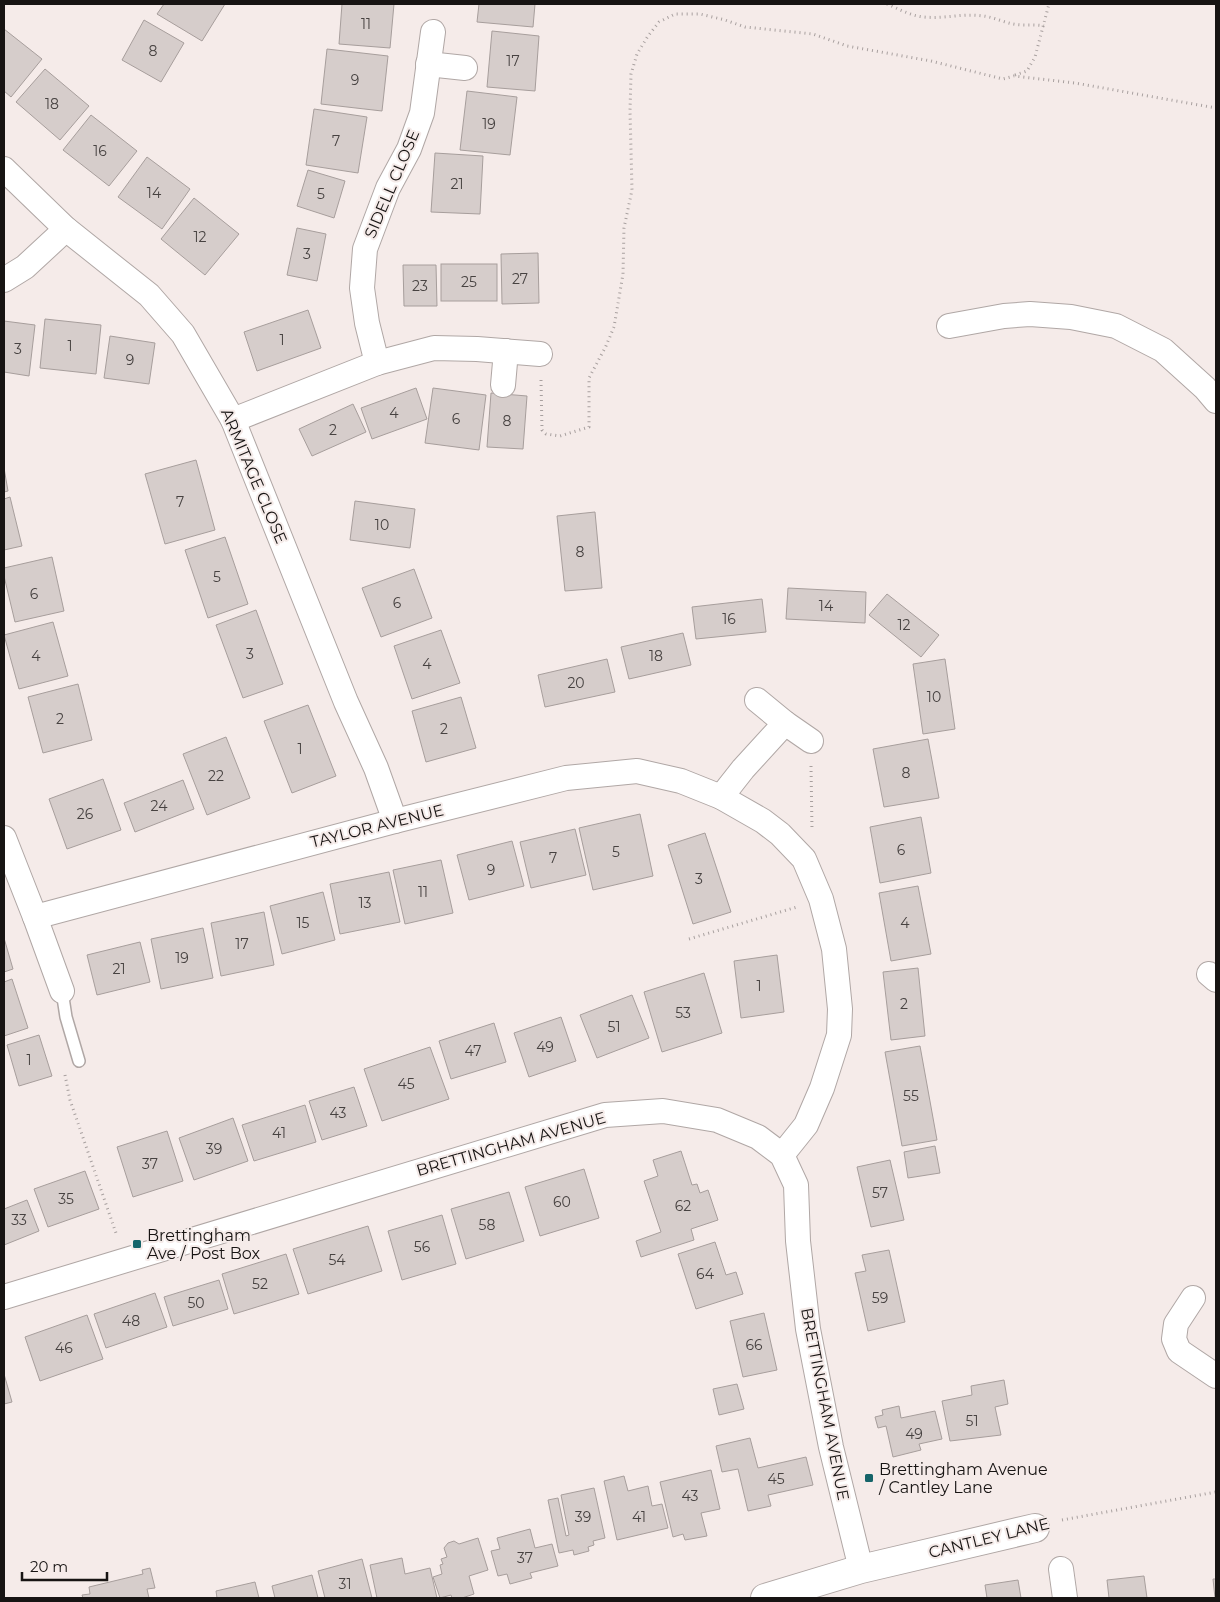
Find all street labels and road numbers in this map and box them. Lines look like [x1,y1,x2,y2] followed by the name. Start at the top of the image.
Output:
[361,127,423,241] street label: SIDELL CLOSE
[217,406,291,546] street label: ARMITAGE CLOSE
[308,800,446,852] street label: TAYLOR AVENUE
[414,1108,608,1180] street label: BRETTINGHAM AVENUE
[797,1306,853,1502] street label: BRETTINGHAM AVENUE
[927,1514,1051,1562] street label: CANTLEY LANE

